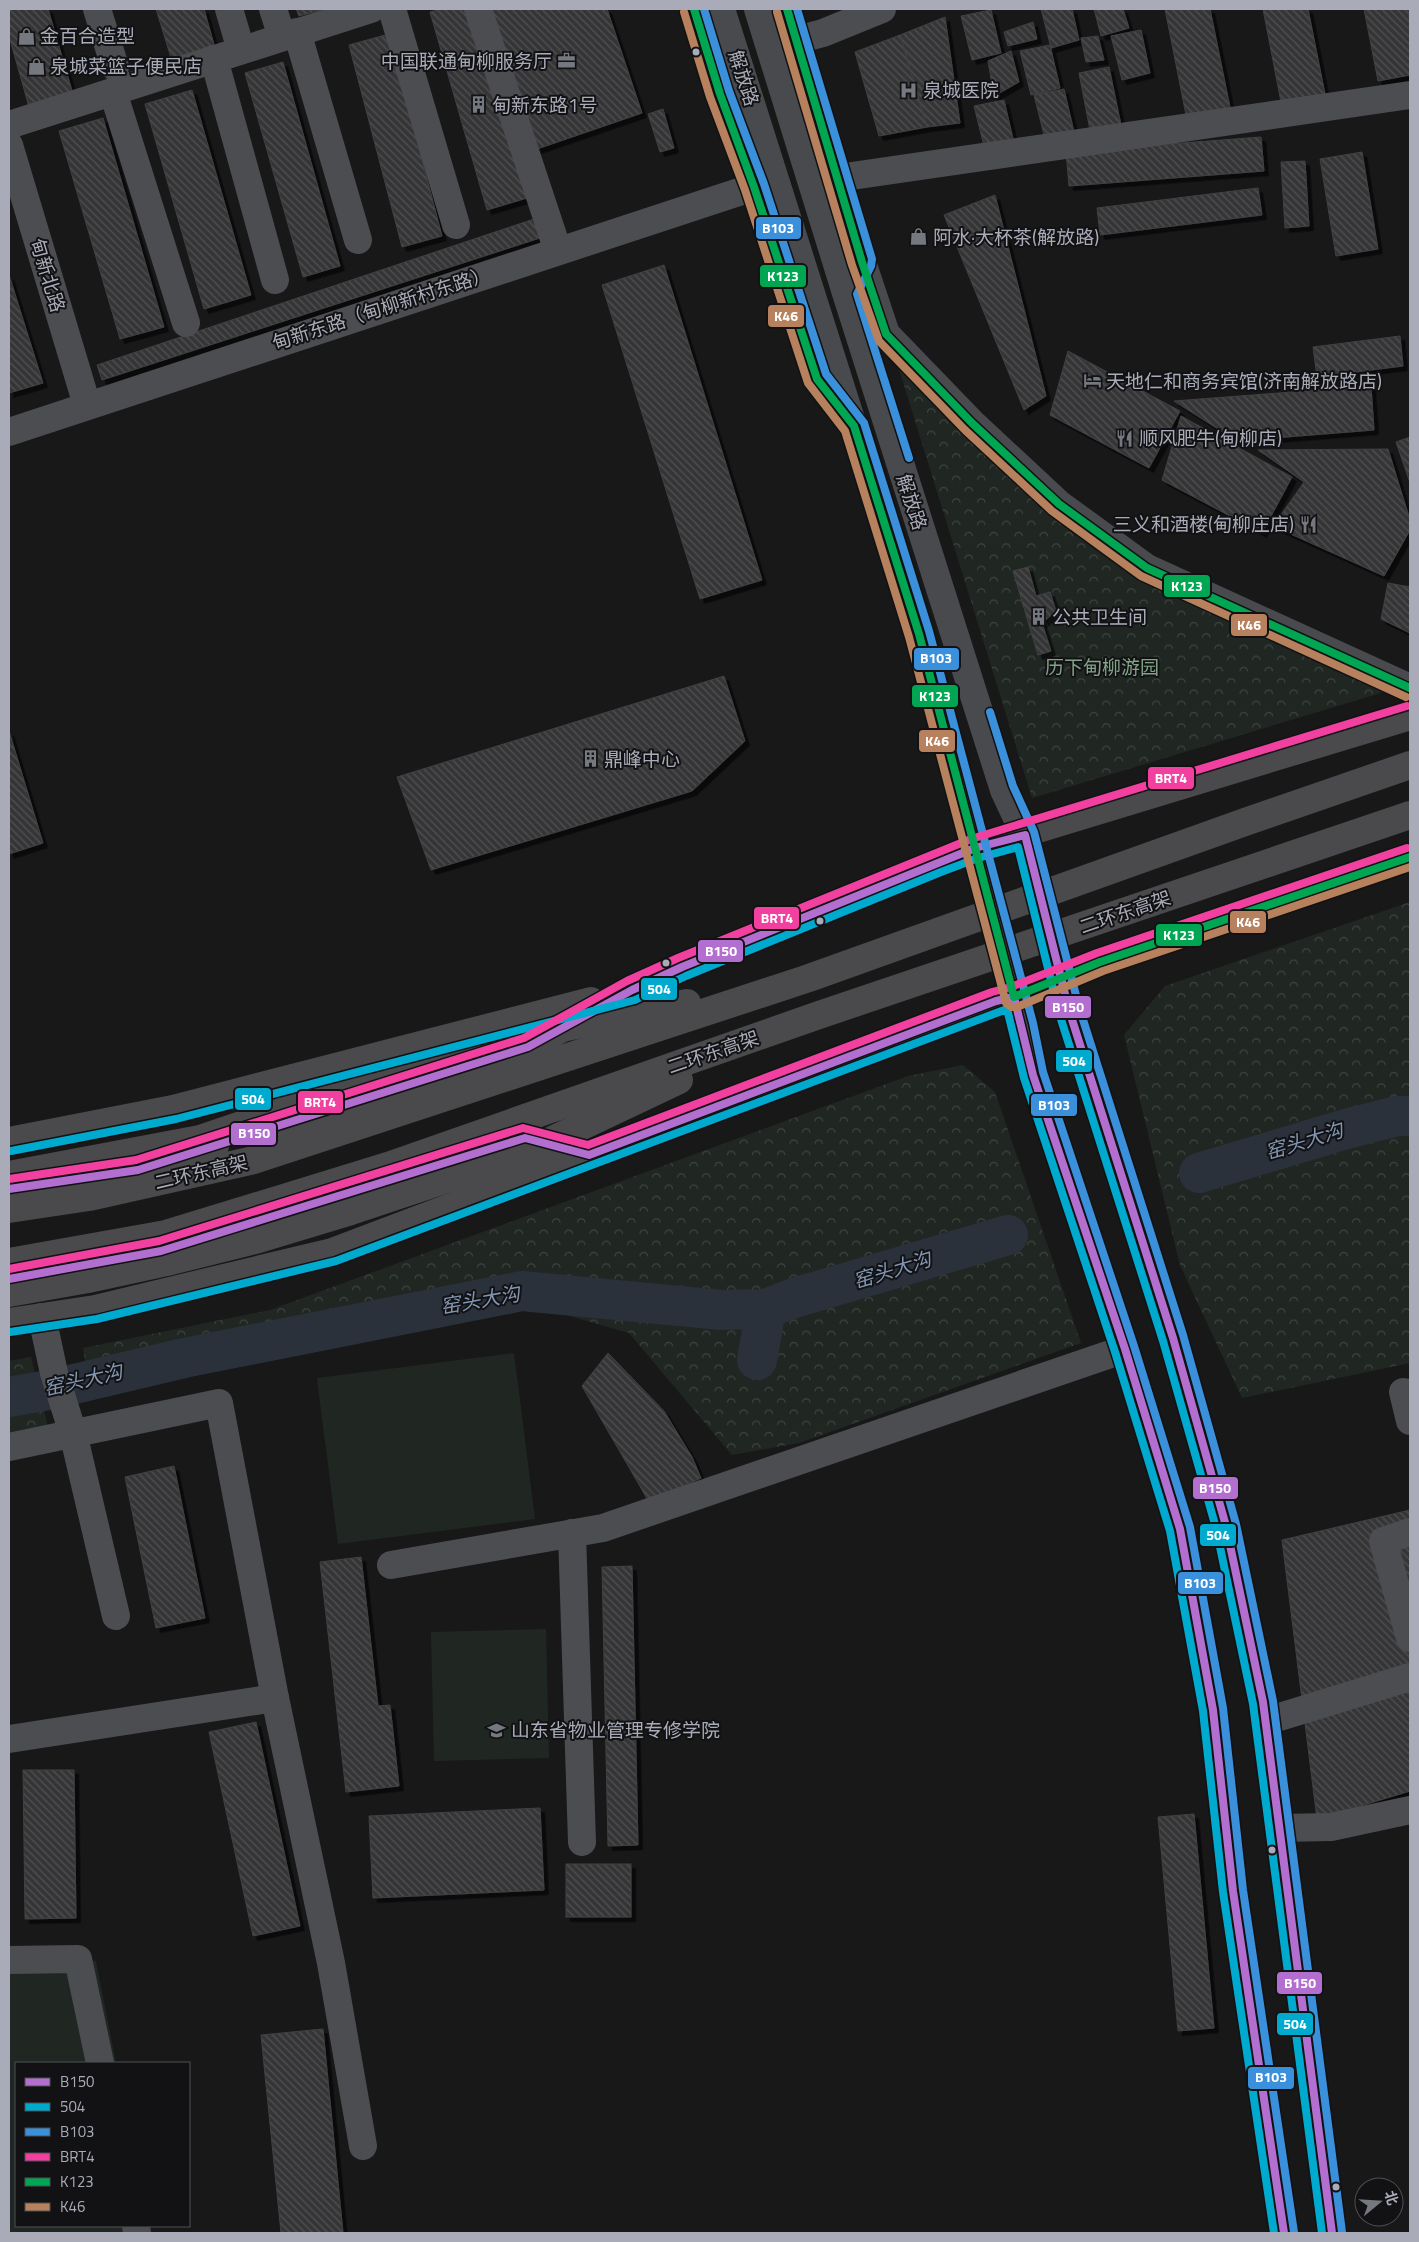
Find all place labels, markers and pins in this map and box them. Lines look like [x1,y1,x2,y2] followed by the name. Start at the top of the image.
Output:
[40,21,135,50] place label: 金百合造型
[16,26,36,46] shop icon: 金百合造型
[381,46,552,75] place label: 中国联通甸柳服务厅
[691,47,701,57] unlabelled marker
[50,51,202,80] place label: 泉城菜篮子便民店
[556,51,576,71] office icon: 中国联通甸柳服务厅
[26,56,46,76] shop icon: 泉城菜篮子便民店
[923,75,999,104] place label: 泉城医院
[899,80,919,100] hospital icon: 泉城医院
[492,90,598,119] place label: 甸新东路1号
[468,95,488,115] building icon: 甸新东路1号
[933,222,1099,251] place label: 阿水·大杯茶(解放路)
[909,227,929,247] shop icon: 阿水·大杯茶(解放路)
[1106,366,1382,395] place label: 天地仁和商务宾馆(济南解放路店)
[1082,371,1102,391] hotel icon: 天地仁和商务宾馆(济南解放路店)
[1139,423,1282,452] place label: 顺风肥牛(甸柳店)
[1115,428,1135,448] restaurant icon: 顺风肥牛(甸柳店)
[1113,509,1294,538] place label: 三义和酒楼(甸柳庄店)
[1298,514,1318,534] restaurant icon: 三义和酒楼(甸柳庄店)
[1052,602,1147,631] place label: 公共卫生间
[1028,607,1048,627] building icon: 公共卫生间
[604,744,680,773] place label: 鼎峰中心
[580,749,600,769] building icon: 鼎峰中心
[815,916,825,926] unlabelled marker
[661,958,671,968] unlabelled marker
[511,1715,720,1744] place label: 山东省物业管理专修学院
[487,1720,507,1740] school or university icon: 山东省物业管理专修学院
[1267,1845,1277,1855] unlabelled marker
[1331,2182,1341,2192] unlabelled marker

